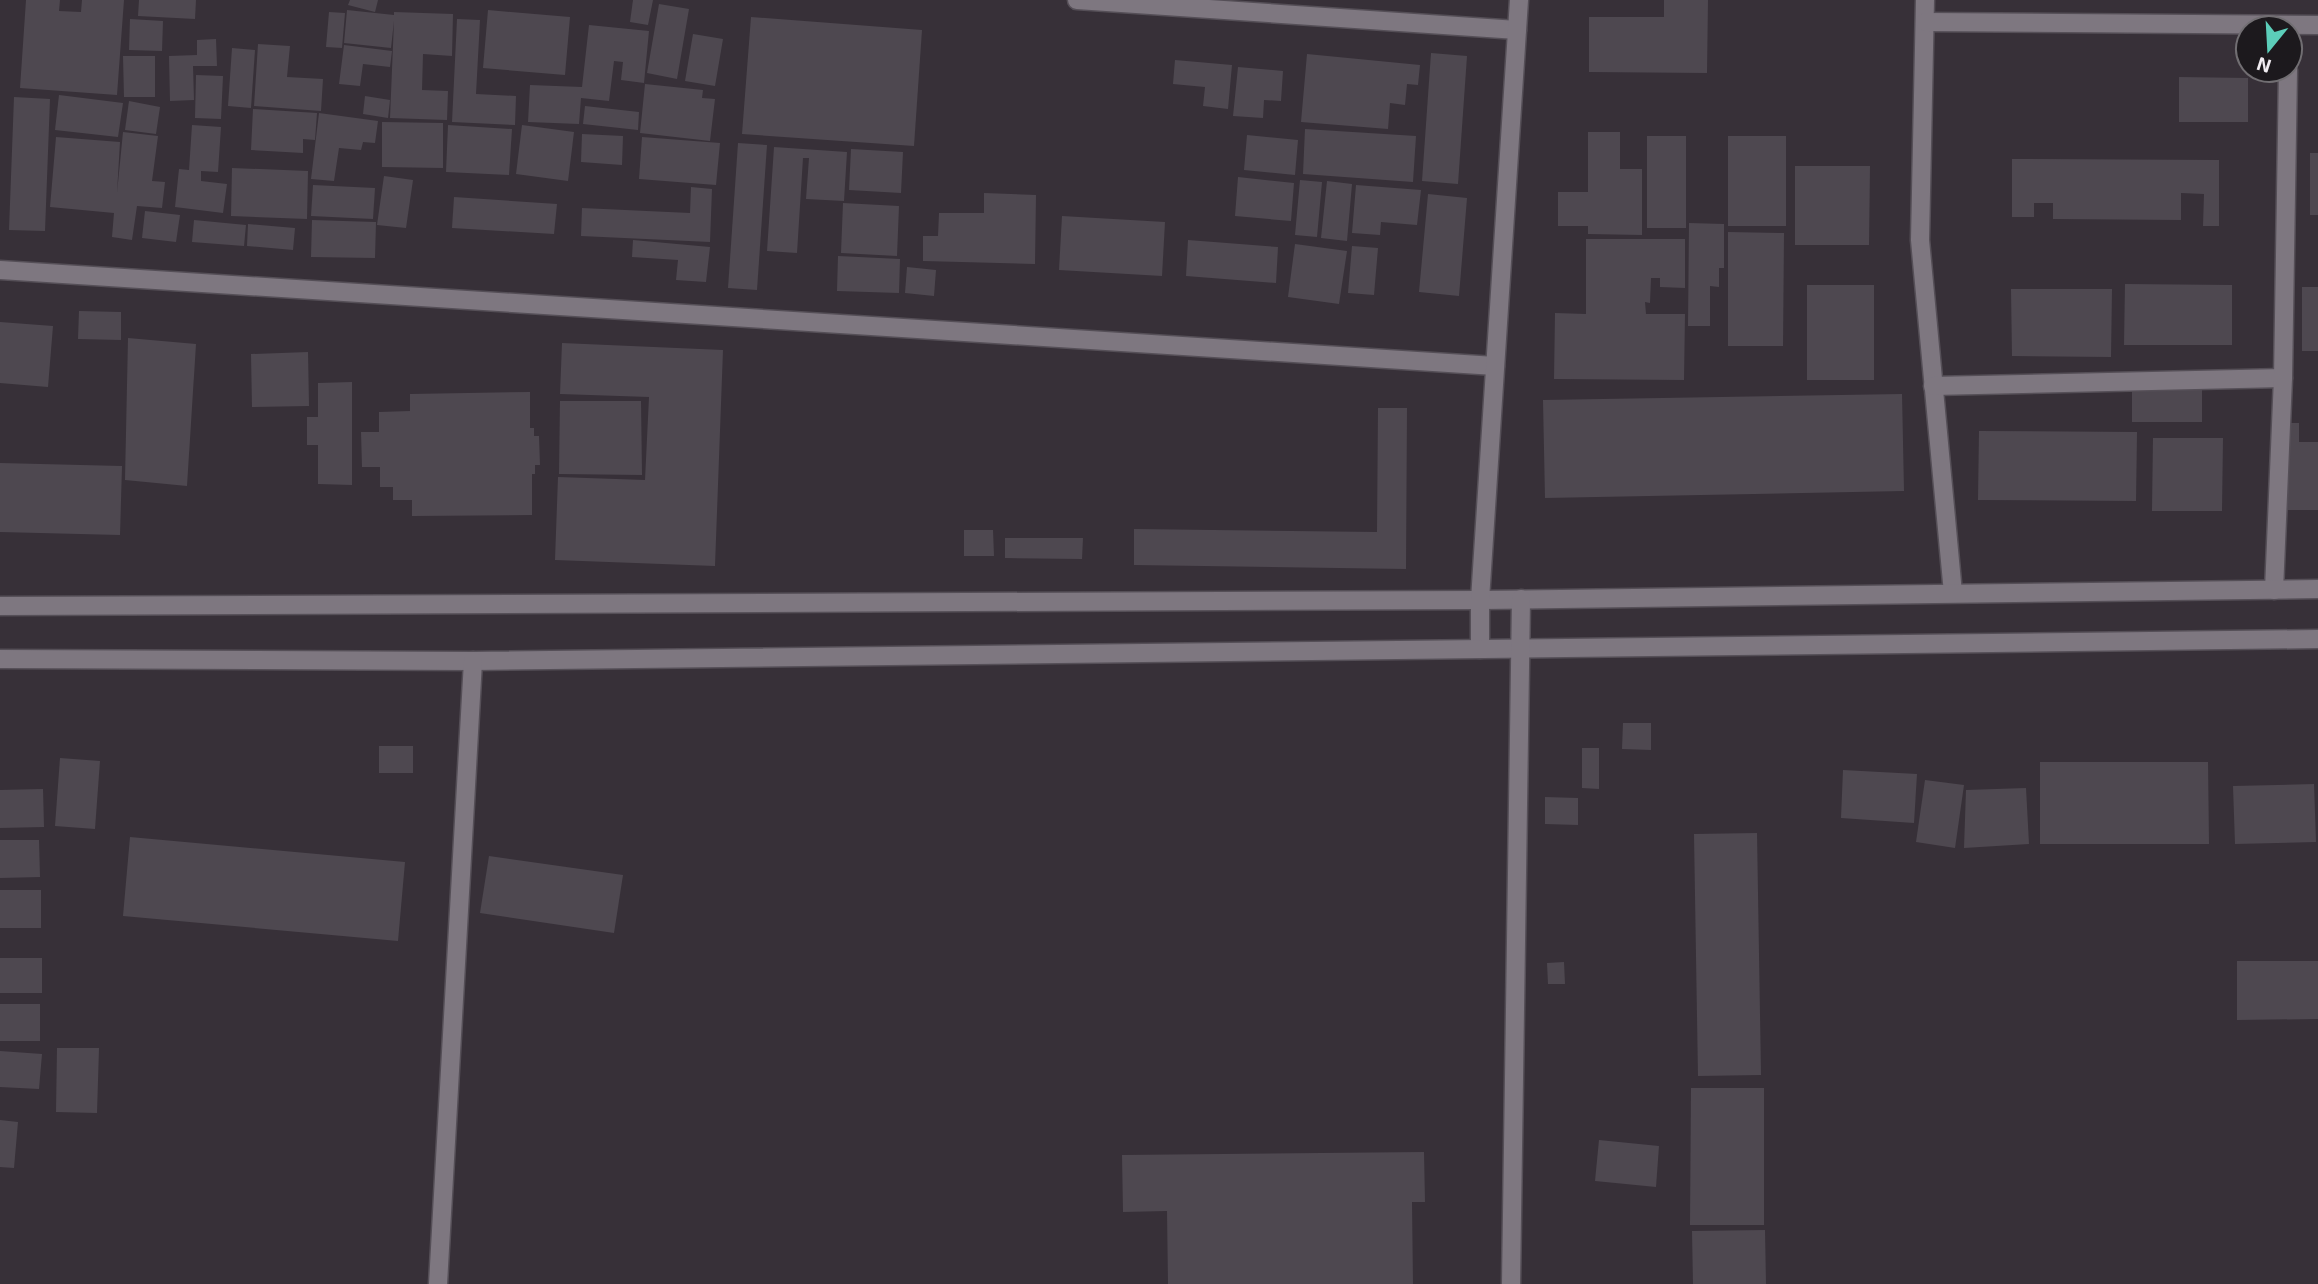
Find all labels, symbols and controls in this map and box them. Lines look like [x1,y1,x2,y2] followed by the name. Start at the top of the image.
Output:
[2234,14,2304,84] north arrow
[2254,53,2274,79] text: N

